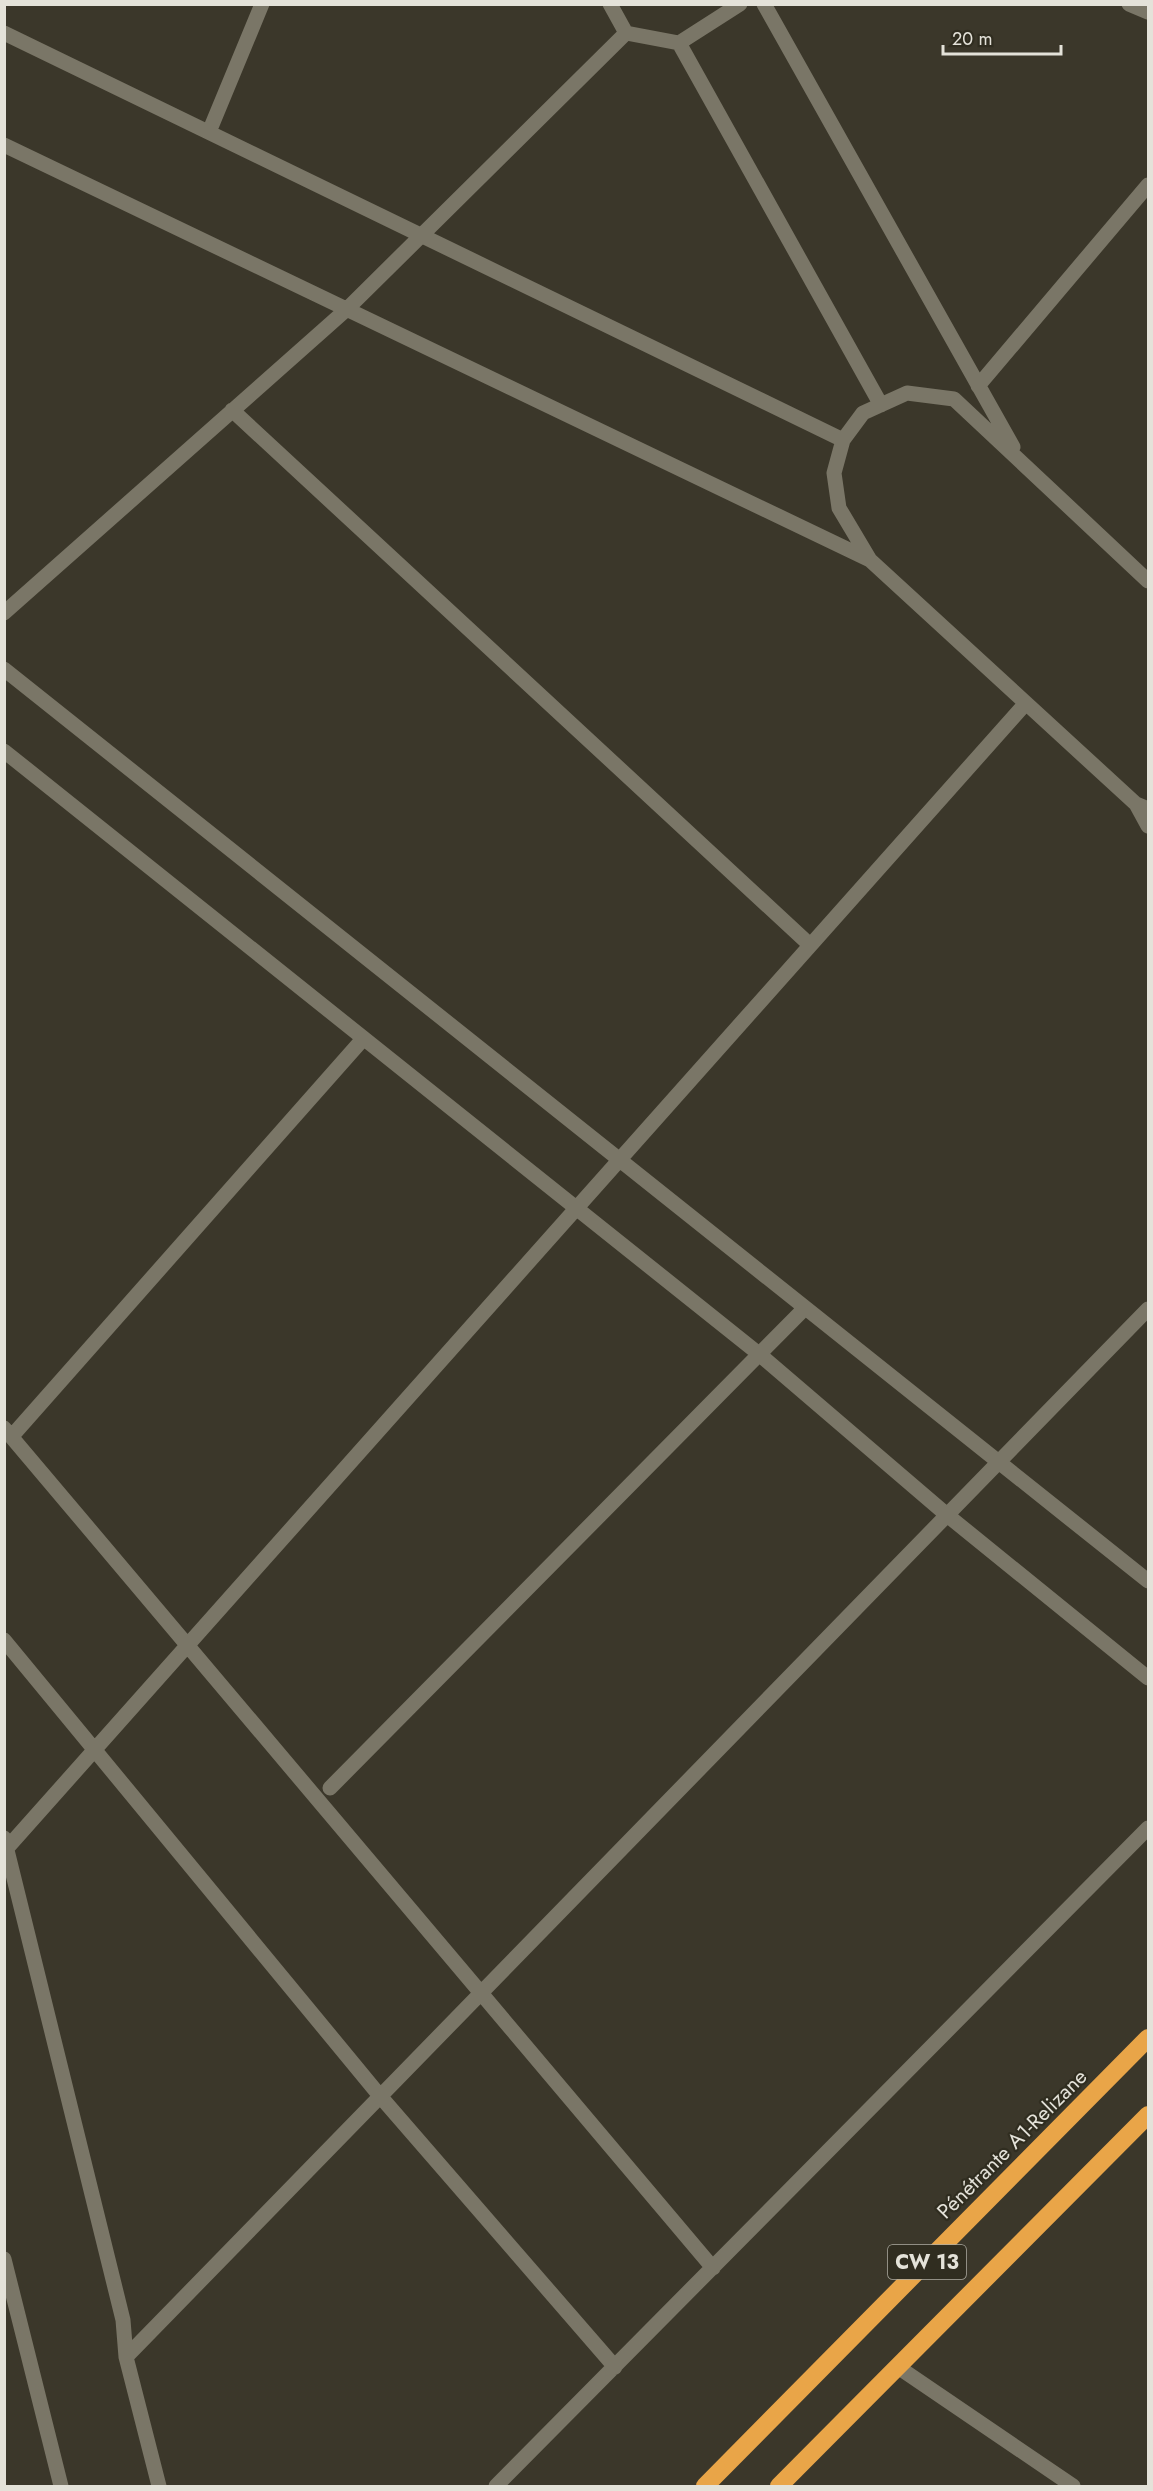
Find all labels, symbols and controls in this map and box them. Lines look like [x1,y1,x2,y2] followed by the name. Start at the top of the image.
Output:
[943,18,1062,56] scale bar
[952,26,992,52] text: 20 m
[930,2062,1094,2226] street label: Pénétrante A1-Relizane
[888,2245,966,2279] road number: CW 13

